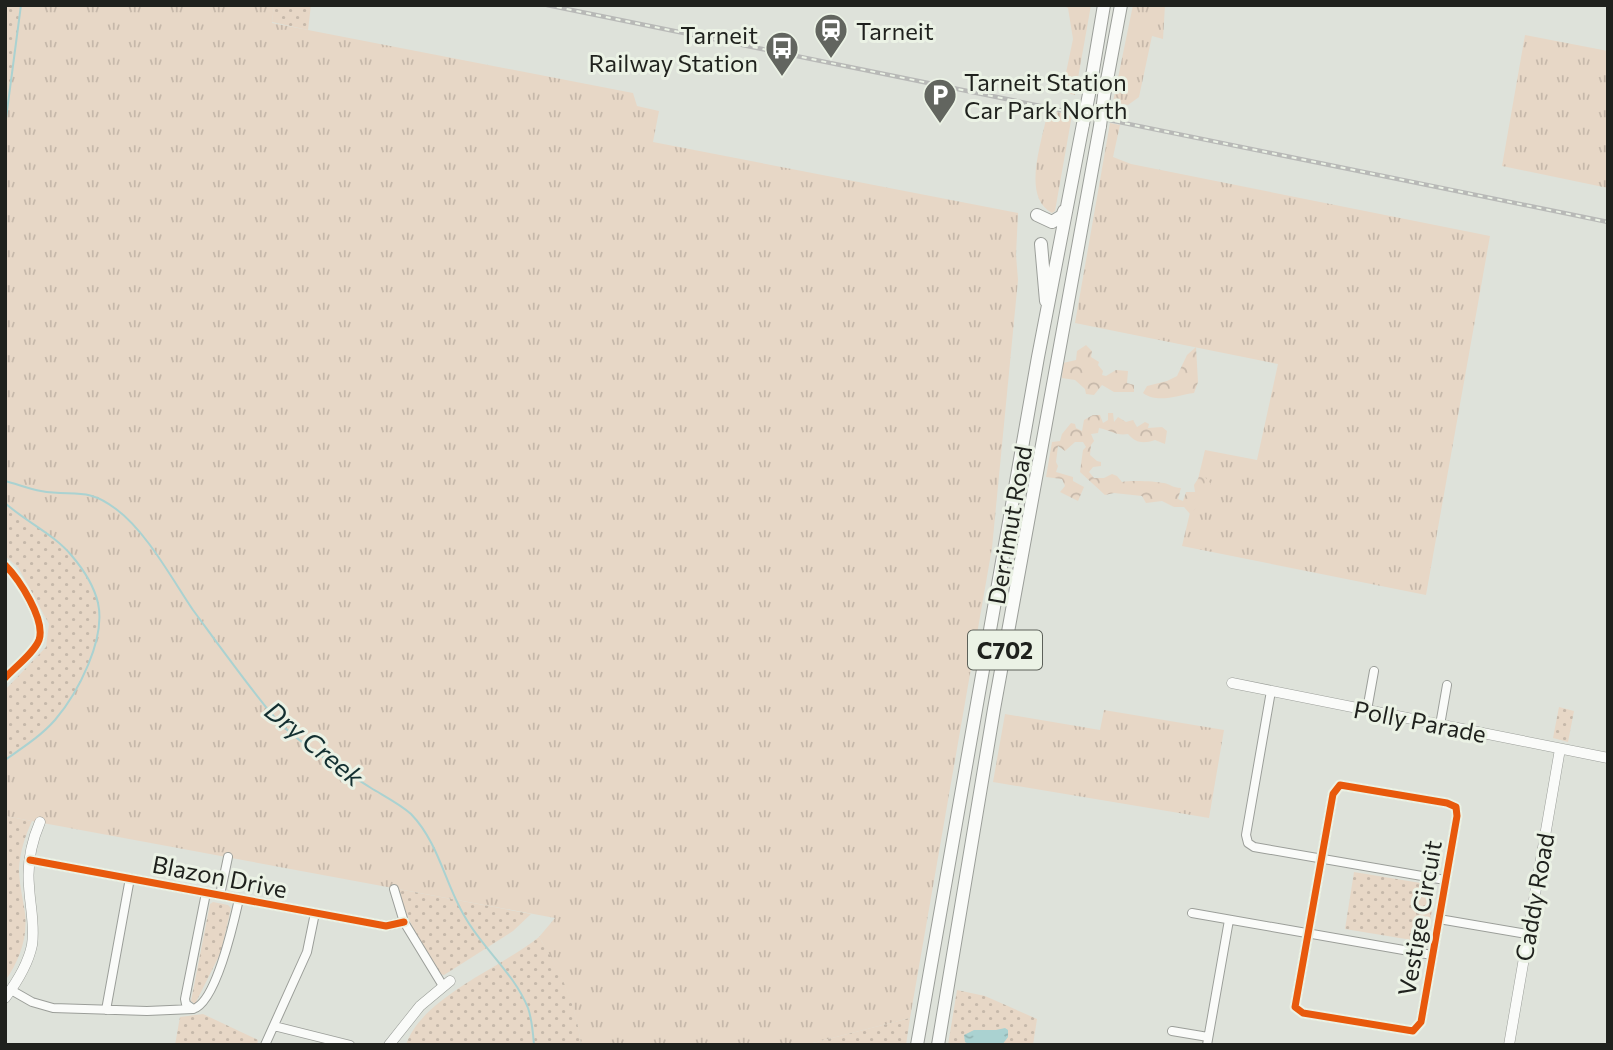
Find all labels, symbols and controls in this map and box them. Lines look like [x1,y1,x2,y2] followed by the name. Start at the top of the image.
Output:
[812,11,850,60] station icon: Tarneit
[856,16,934,45] place label: Tarneit
[589,20,758,77] place label: Tarneit Railway Station
[763,29,801,78] bus stop icon: Tarneit Railway Station
[964,67,1128,124] place label: Tarneit Station Car Park North
[921,76,959,125] parking icon: Tarneit Station Car Park North
[981,443,1037,607] street label: Derrimut Road
[968,630,1042,670] road number: C702
[260,694,371,793] water label: Dry Creek
[1351,694,1489,748] street label: Polly Parade
[1508,831,1560,963] street label: Caddy Road
[1391,838,1447,998] street label: Vestige Circuit
[150,849,290,903] street label: Blazon Drive

